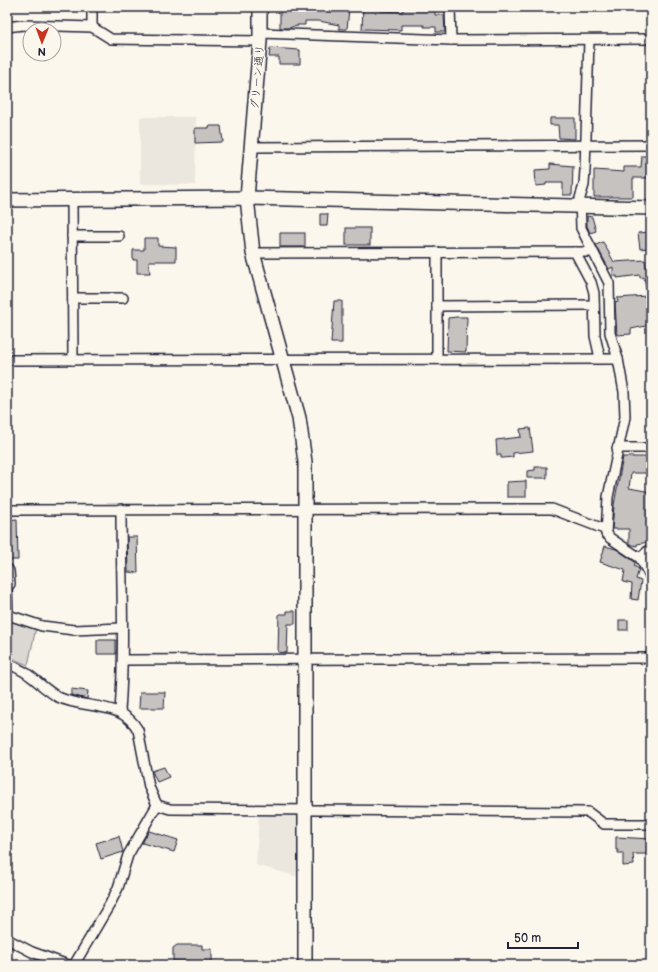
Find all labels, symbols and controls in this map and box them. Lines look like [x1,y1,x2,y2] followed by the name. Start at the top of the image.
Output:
[22,22,62,62] north arrow
[248,44,267,110] street label: グリーン通り
[38,45,46,58] text: N
[508,924,578,950] scale bar
[514,931,541,946] text: 50 m

